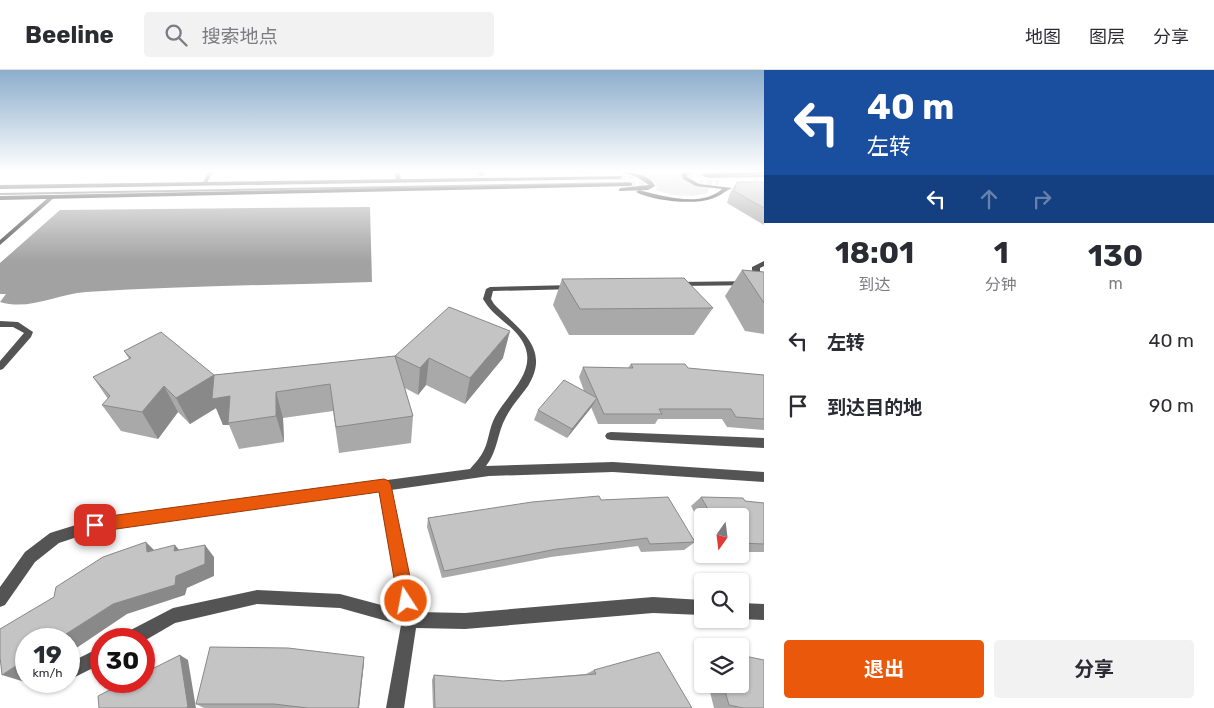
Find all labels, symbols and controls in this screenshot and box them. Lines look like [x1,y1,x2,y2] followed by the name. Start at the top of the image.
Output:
[144,12,494,57] search box
[25,21,114,49] text: Beeline
[162,21,190,49] icon: search
[202,25,278,48] text: 搜索地点
[1025,26,1061,48] text: 地图
[1089,26,1125,48] text: 图层
[1153,26,1189,48] text: 分享
[867,86,954,128] text: 40 m
[784,90,849,155] icon: left
[867,133,911,160] text: 左转
[922,185,950,213] icon: left
[975,185,1003,213] icon: ahead
[1028,185,1056,213] icon: right
[835,235,914,271] text: 18:01
[994,235,1009,271] text: 1
[1088,238,1143,274] text: 130
[1108,274,1123,293] text: m
[859,275,891,294] text: 到达
[985,275,1017,294] text: 分钟
[784,327,812,355] icon: left
[1149,329,1194,352] text: 40 m
[827,331,865,354] text: 左转
[784,392,812,420] icon: arrive
[1149,394,1194,417] text: 90 m
[827,396,922,419] text: 到达目的地
[74,504,116,546] pin
[694,508,749,562] north arrow
[694,508,749,693] map controls
[81,511,109,539] icon: arrive
[694,573,749,628] button: search
[379,574,431,626] position arrow
[90,628,155,693] speed limit sign: 30
[694,638,749,693] button: layers
[33,640,62,669] text: 19
[784,640,984,698] button: 退出
[994,640,1194,698] button: 分享
[33,666,62,680] text: km/h

